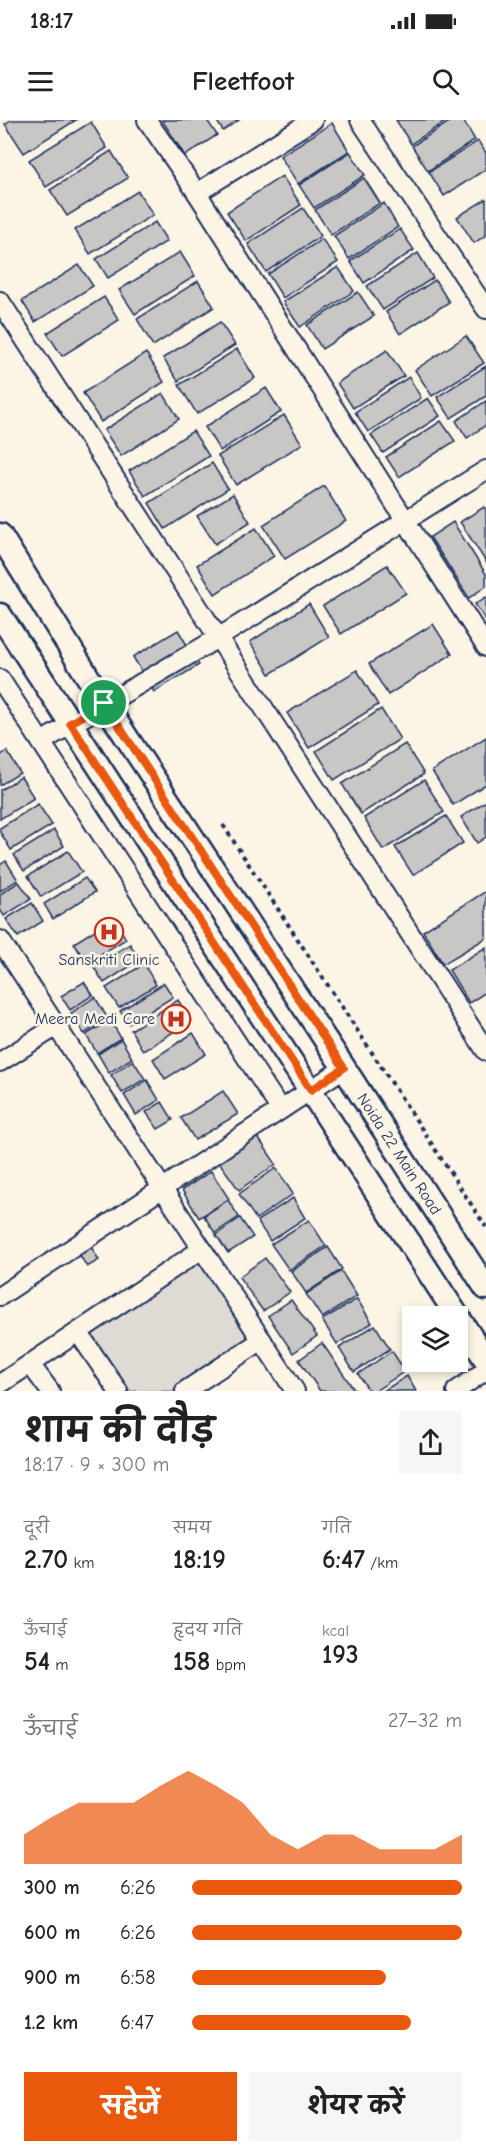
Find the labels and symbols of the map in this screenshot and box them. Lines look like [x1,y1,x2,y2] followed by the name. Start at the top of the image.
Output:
[78,677,129,728] pin
[93,916,125,948] hospital icon: Sanskriti Clinic
[58,951,160,969] place label: Sanskriti Clinic
[160,1003,192,1035] hospital icon: Meera Medi Care
[35,1010,155,1028] place label: Meera Medi Care
[353,1090,445,1218] street label: Noida 22 Main Road

